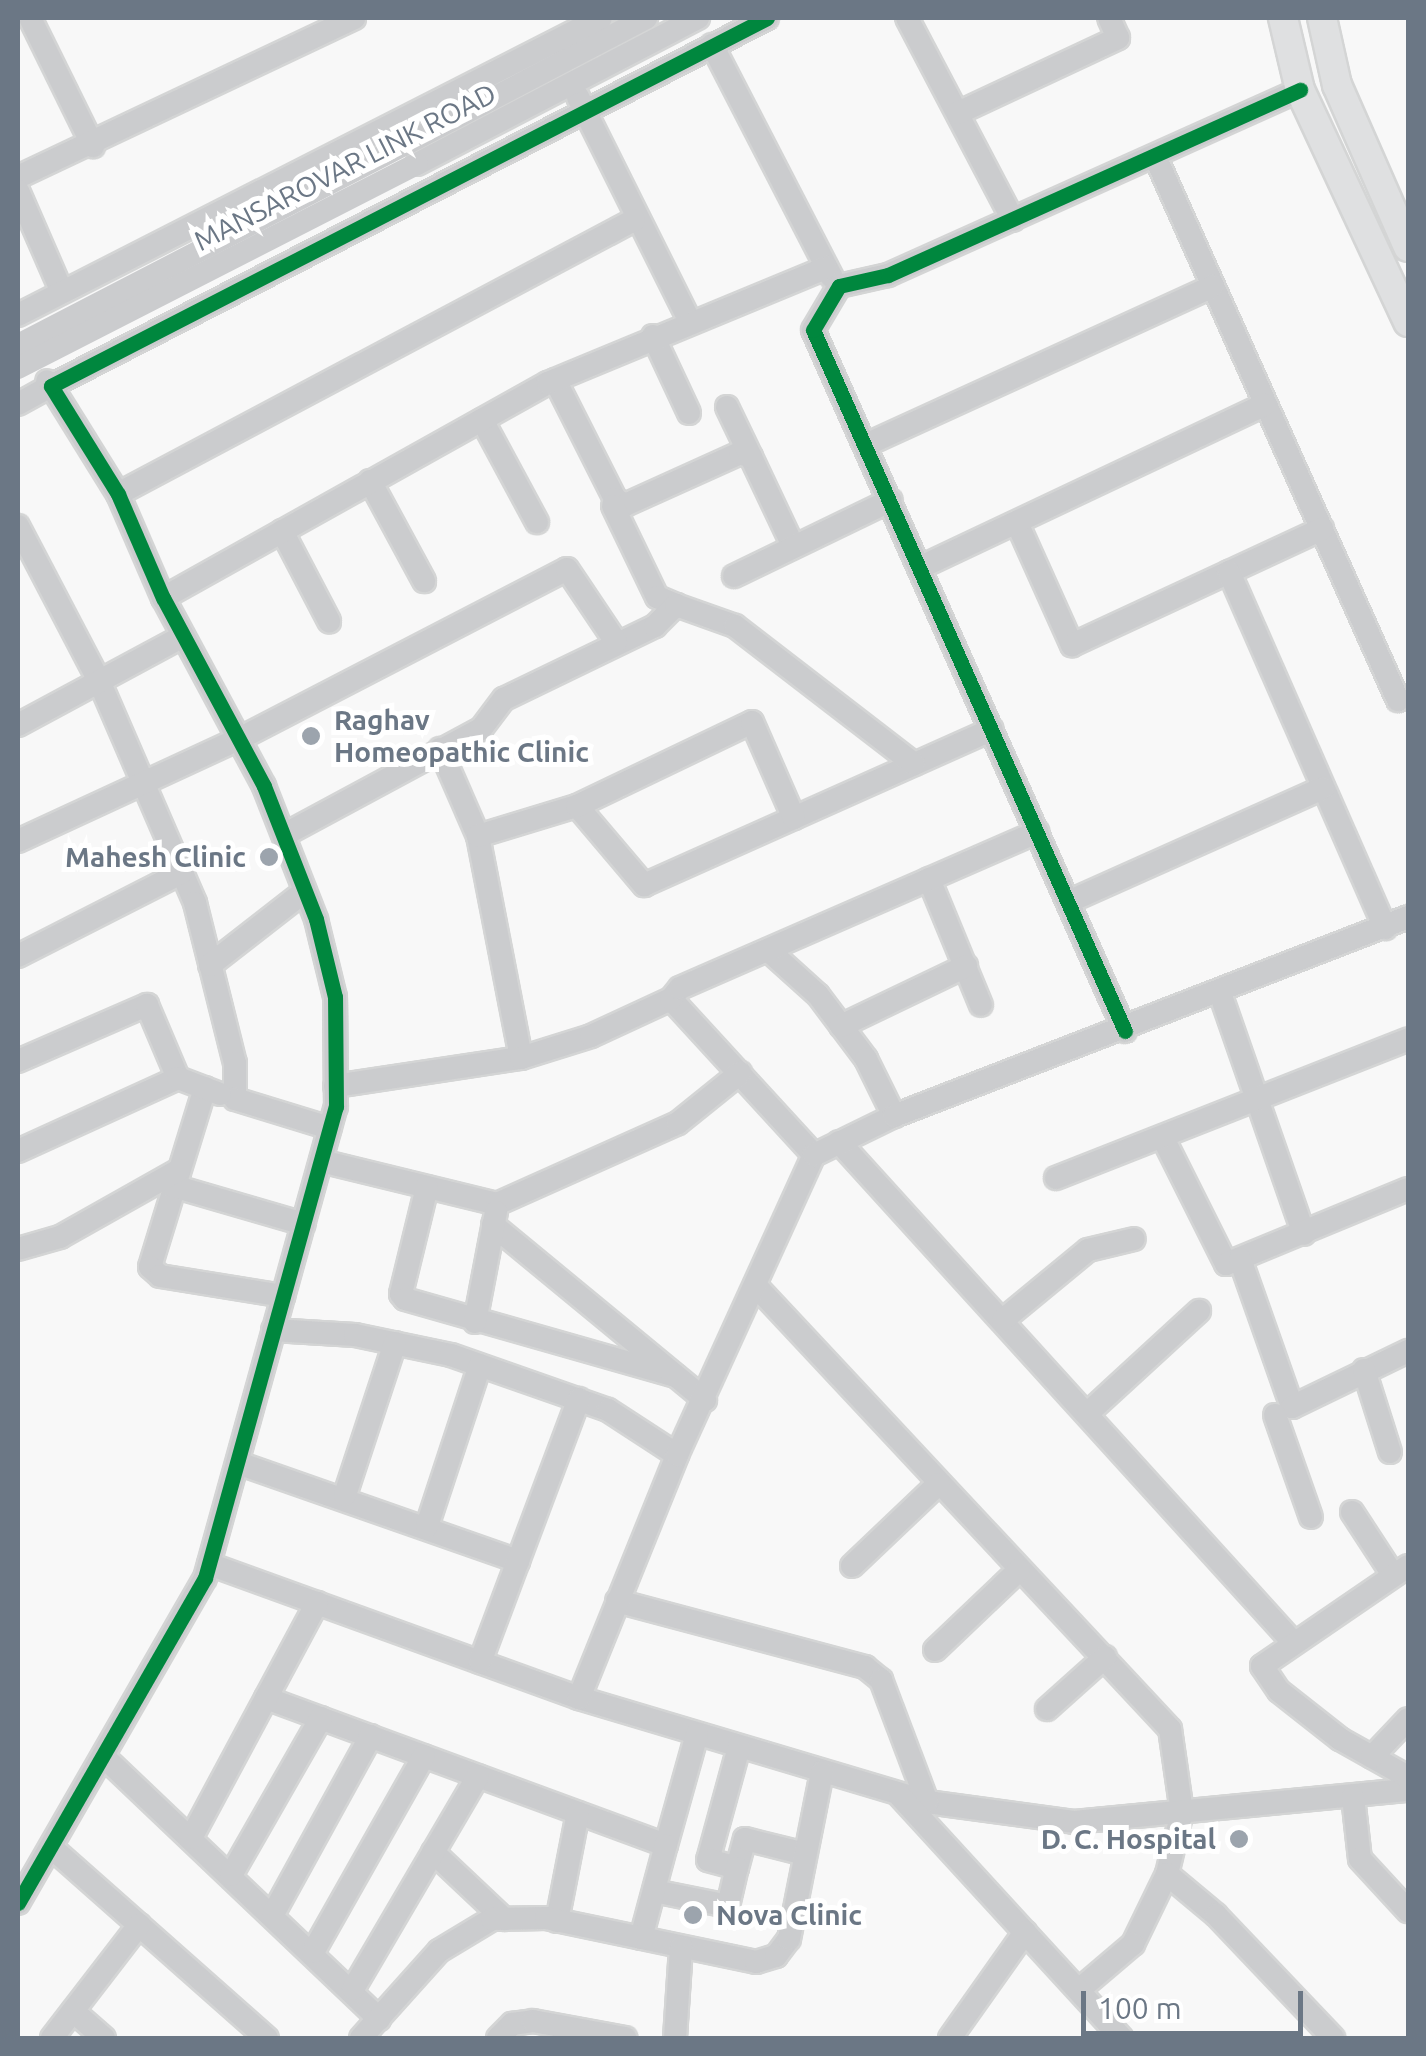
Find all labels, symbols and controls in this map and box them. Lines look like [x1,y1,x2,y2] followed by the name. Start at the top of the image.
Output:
[188,76,502,258] street label: MANSAROVAR LINK ROAD
[334,703,589,769] place label: Raghav Homeopathic Clinic
[298,723,324,749] marker: Raghav Homeopathic Clinic
[65,840,246,874] place label: Mahesh Clinic
[256,844,282,870] marker: Mahesh Clinic
[1041,1822,1216,1856] place label: D. C. Hospital
[1226,1826,1252,1852] marker: D. C. Hospital
[716,1898,862,1932] place label: Nova Clinic
[680,1902,706,1928] marker: Nova Clinic
[1086,1971,1308,2033] scale bar
[1098,1991,1182,2025] text: 100 m

